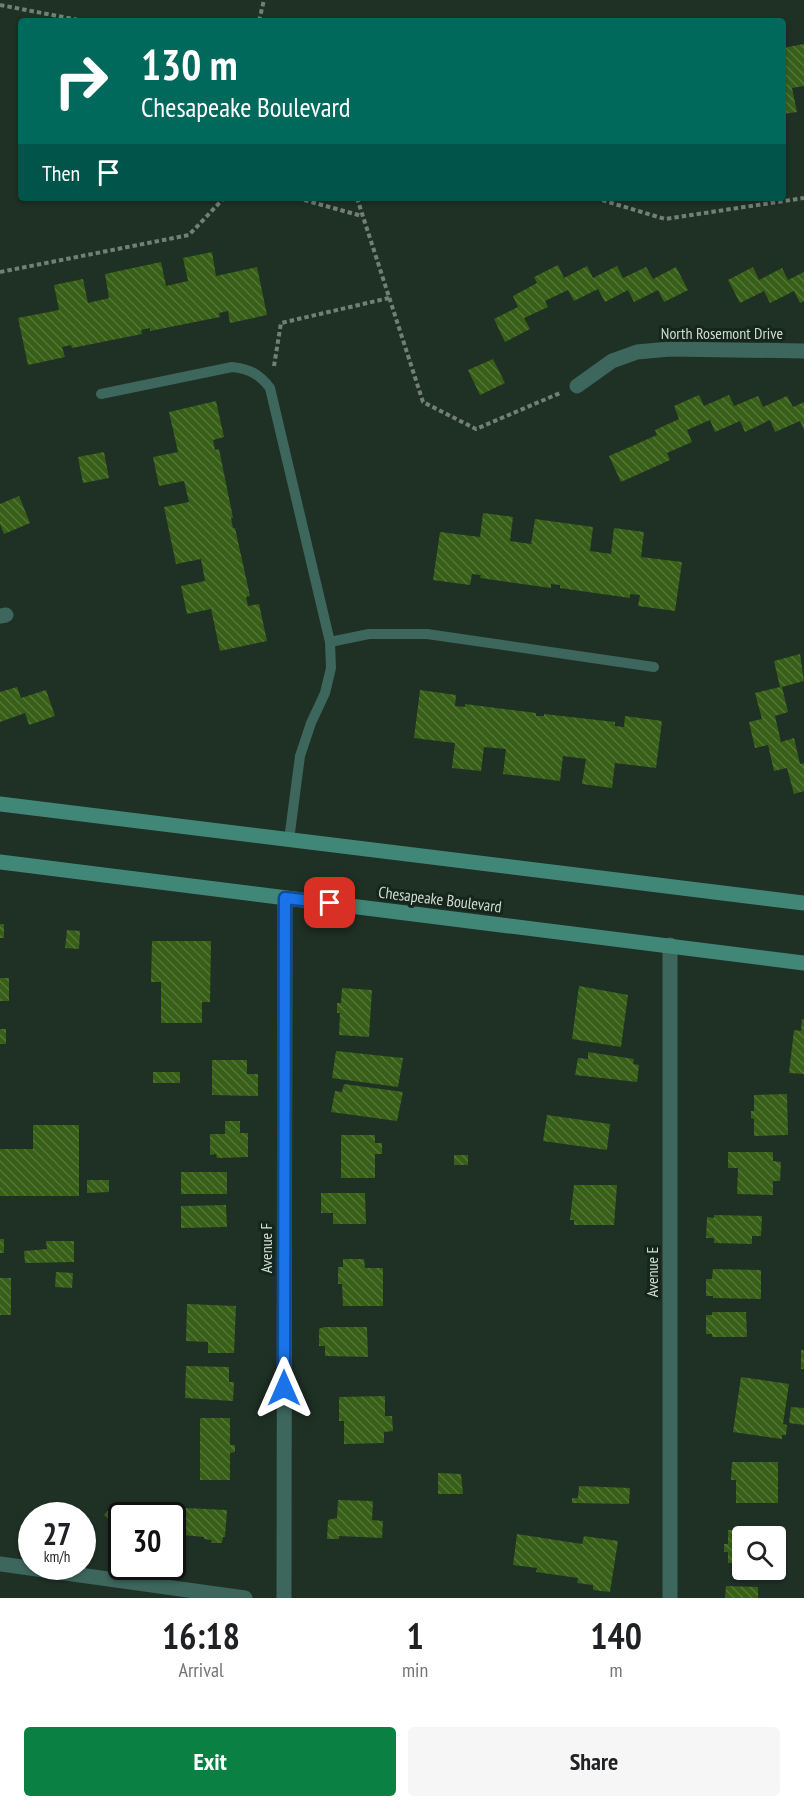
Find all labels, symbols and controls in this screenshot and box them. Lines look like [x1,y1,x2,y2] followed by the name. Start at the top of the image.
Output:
[141,37,238,92] text: 130 m
[42,42,120,120] icon: right
[141,90,351,124] text: Chesapeake Boulevard
[92,156,125,189] icon: arrive
[42,159,80,187] text: Then
[661,323,783,343] street label: North Rosemont Drive
[304,877,355,928] pin
[377,882,503,917] street label: Chesapeake Boulevard
[313,886,346,919] icon: arrive
[256,1223,276,1273] street label: Avenue F
[642,1247,662,1297] street label: Avenue E
[252,1356,316,1420] position arrow
[108,1502,186,1580] speed limit sign: 30
[43,1514,71,1553] text: 27
[732,1526,786,1580] map controls
[732,1526,786,1580] button: search
[44,1547,70,1566] text: km/h
[162,1612,240,1659] text: 16:18
[406,1612,424,1659] text: 1
[590,1612,642,1659] text: 140
[178,1657,224,1683] text: Arrival
[402,1657,428,1683] text: min
[610,1657,623,1683] text: m
[24,1727,396,1796] button: Exit
[408,1727,780,1796] button: Share

